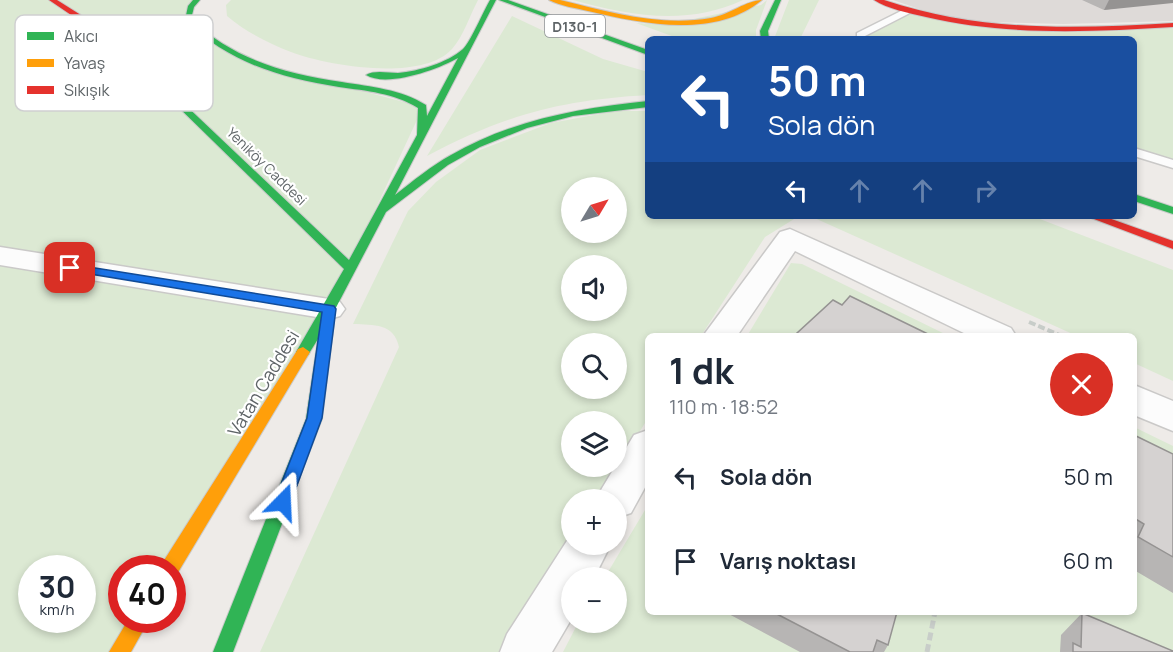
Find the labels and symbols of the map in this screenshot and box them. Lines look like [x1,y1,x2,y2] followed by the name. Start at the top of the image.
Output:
[15,15,213,111] legend
[545,15,605,37] road number: D130-1
[64,25,98,47] text: Akıcı
[64,52,105,74] text: Yavaş
[64,79,110,101] text: Sıkışık
[223,123,311,209] street label: Yeniköy Caddesi
[561,177,627,243] north arrow
[44,242,95,293] pin
[222,325,304,441] street label: Vatan Caddesi
[251,470,315,534] position arrow
[108,555,186,633] speed limit sign: 40

